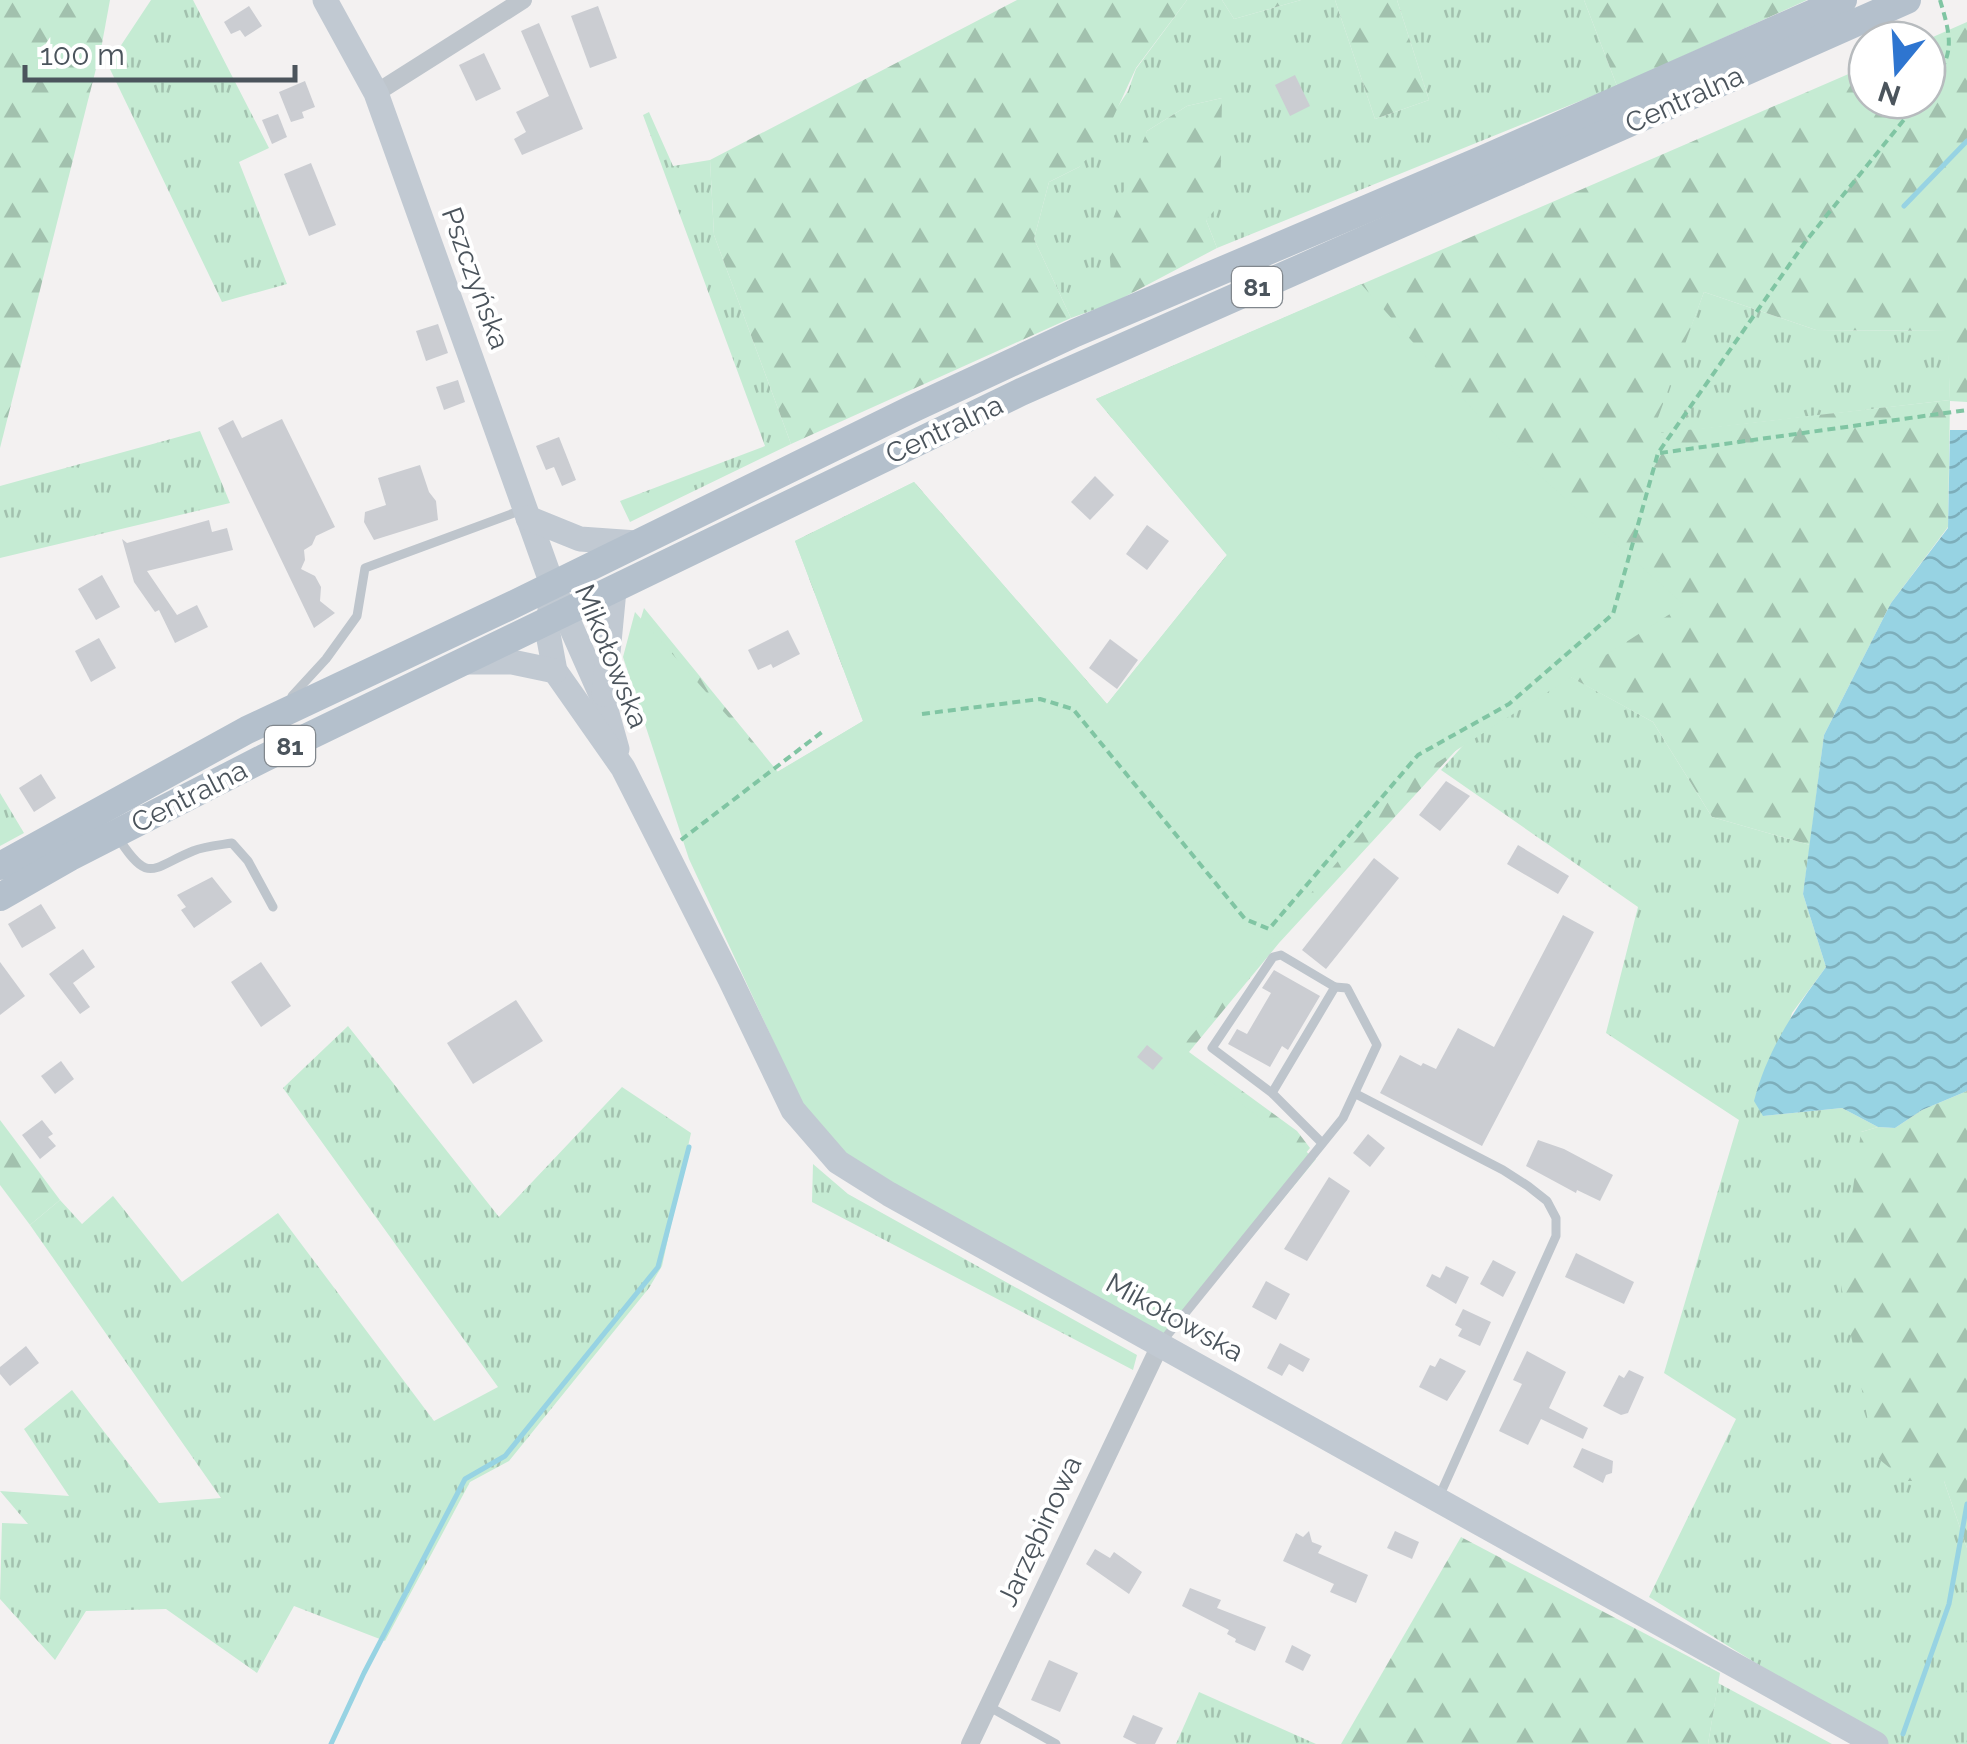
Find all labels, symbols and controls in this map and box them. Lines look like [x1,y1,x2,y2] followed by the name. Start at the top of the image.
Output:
[25,20,295,82] scale bar
[1847,20,1947,120] north arrow
[40,37,125,72] text: 100 m
[1620,59,1748,140] street label: Centralna
[1874,74,1905,112] text: N
[435,203,516,354] street label: Pszczyńska
[1232,267,1282,307] road number: 81
[880,388,1008,471] street label: Centralna
[568,580,655,733] street label: Mikołowska
[265,726,315,766] road number: 81
[126,753,253,840] street label: Centralna
[1100,1266,1249,1369] street label: Mikołowska
[990,1451,1089,1611] street label: Jarzębinowa

